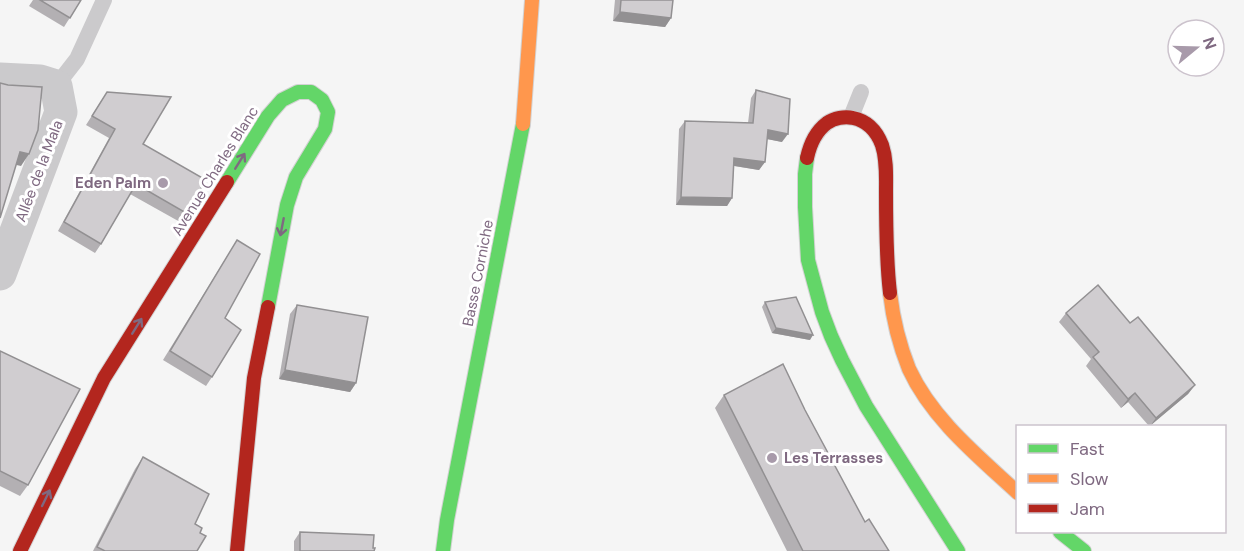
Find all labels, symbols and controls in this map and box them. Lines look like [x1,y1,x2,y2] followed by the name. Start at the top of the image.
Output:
[1166,18,1226,78] north arrow
[1198,34,1222,52] text: N
[167,102,263,240] street label: Avenue Charles Blanc
[10,117,68,225] street label: Allée de la Mala
[234,153,246,170] one-way arrow
[75,173,151,193] place label: Eden Palm
[156,176,170,190] marker: Eden Palm
[276,217,287,237] one-way arrow
[458,218,498,328] street label: Basse Corniche
[131,318,143,335] one-way arrow
[1016,425,1226,533] legend
[1070,437,1105,461] text: Fast
[784,448,883,468] place label: Les Terrasses
[765,451,779,465] marker: Les Terrasses
[1070,467,1109,491] text: Slow
[40,490,52,508] one-way arrow
[1070,497,1105,521] text: Jam

